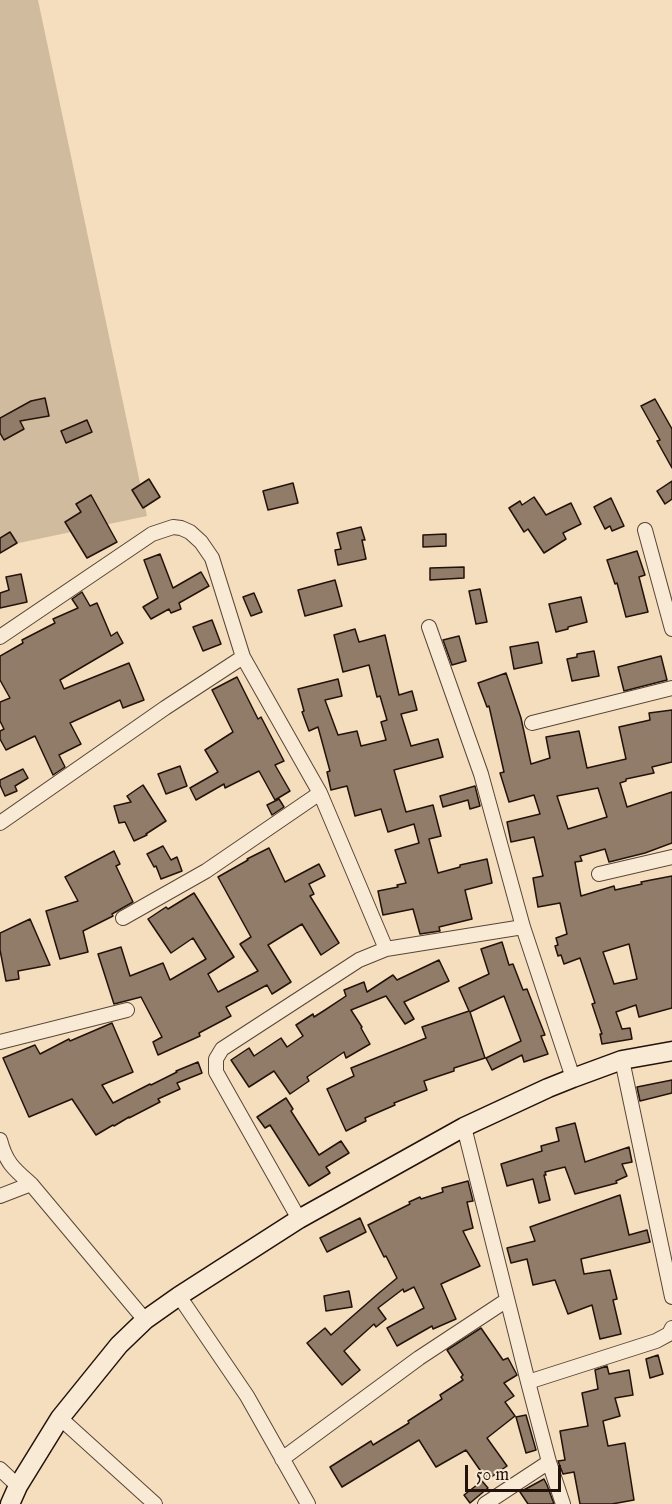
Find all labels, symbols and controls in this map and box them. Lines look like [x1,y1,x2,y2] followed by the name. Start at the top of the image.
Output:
[468,1453,564,1491] scale bar
[476,1464,509,1487] text: 50 m

